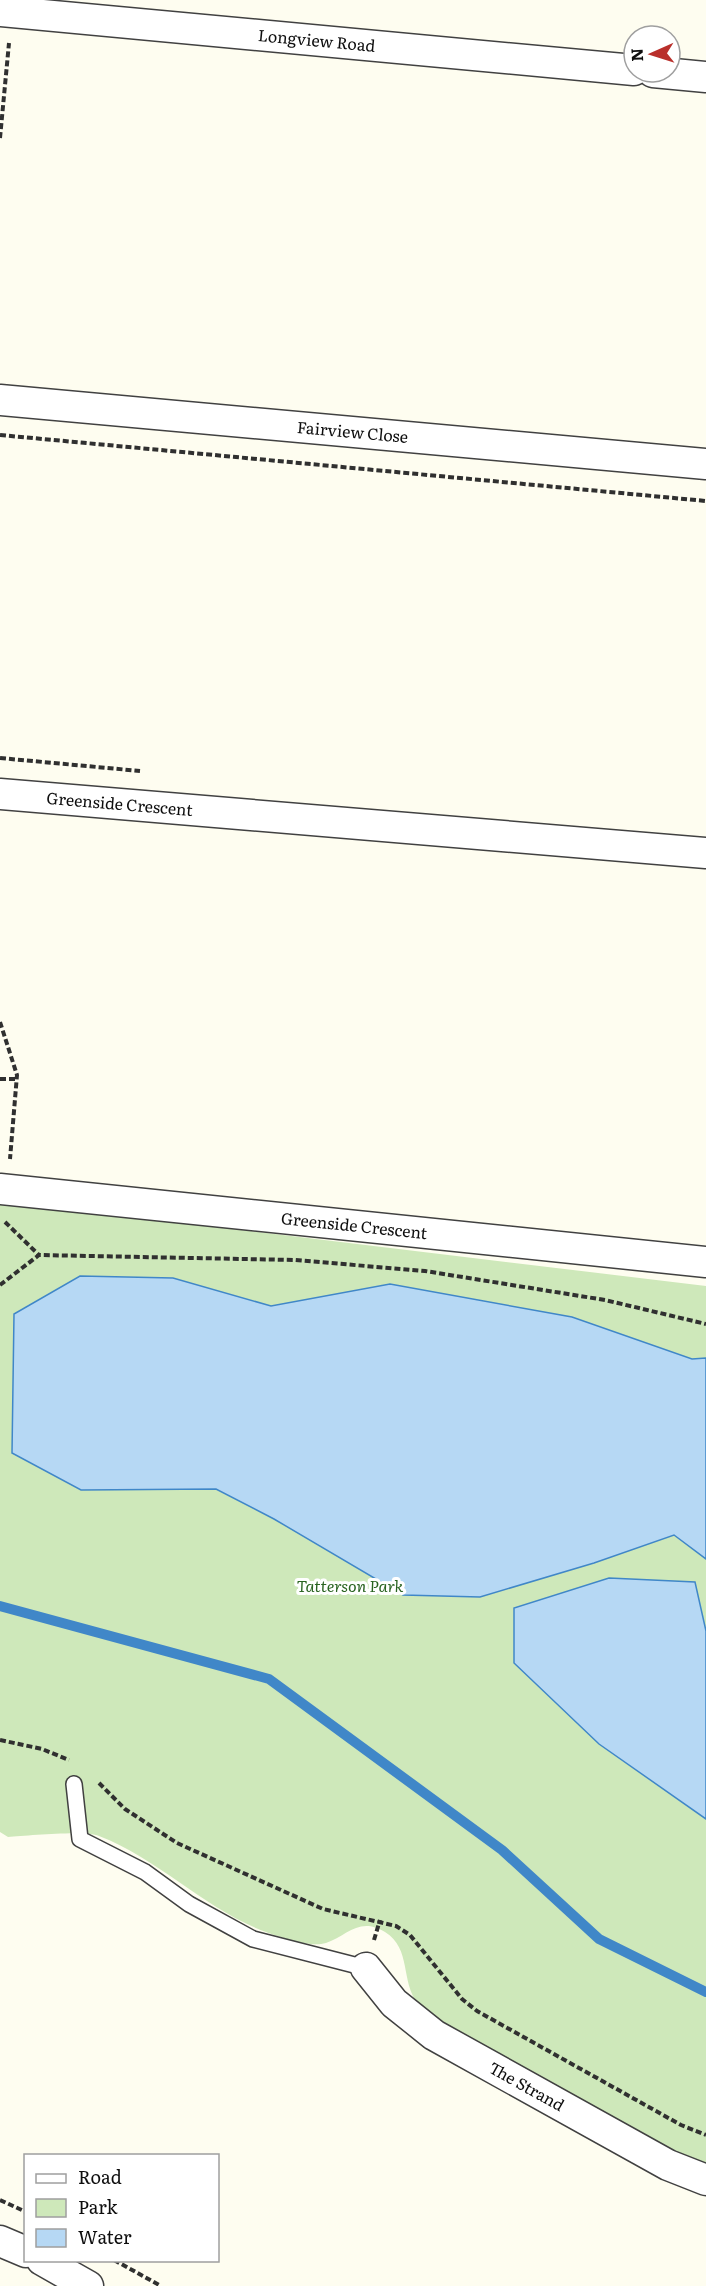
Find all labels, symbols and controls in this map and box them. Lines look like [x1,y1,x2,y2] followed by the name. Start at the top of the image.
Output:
[257,22,377,57] street label: Longview Road
[622,24,682,84] north arrow
[624,47,648,62] text: N
[296,414,409,448] street label: Fairview Close
[46,785,194,821] street label: Greenside Crescent
[280,1205,429,1244] street label: Greenside Crescent
[297,1573,403,1597] park label: Tatterson Park
[485,2055,569,2116] street label: The Strand
[24,2154,219,2262] legend
[78,2163,122,2190] text: Road
[78,2193,119,2220] text: Park
[78,2223,132,2250] text: Water

